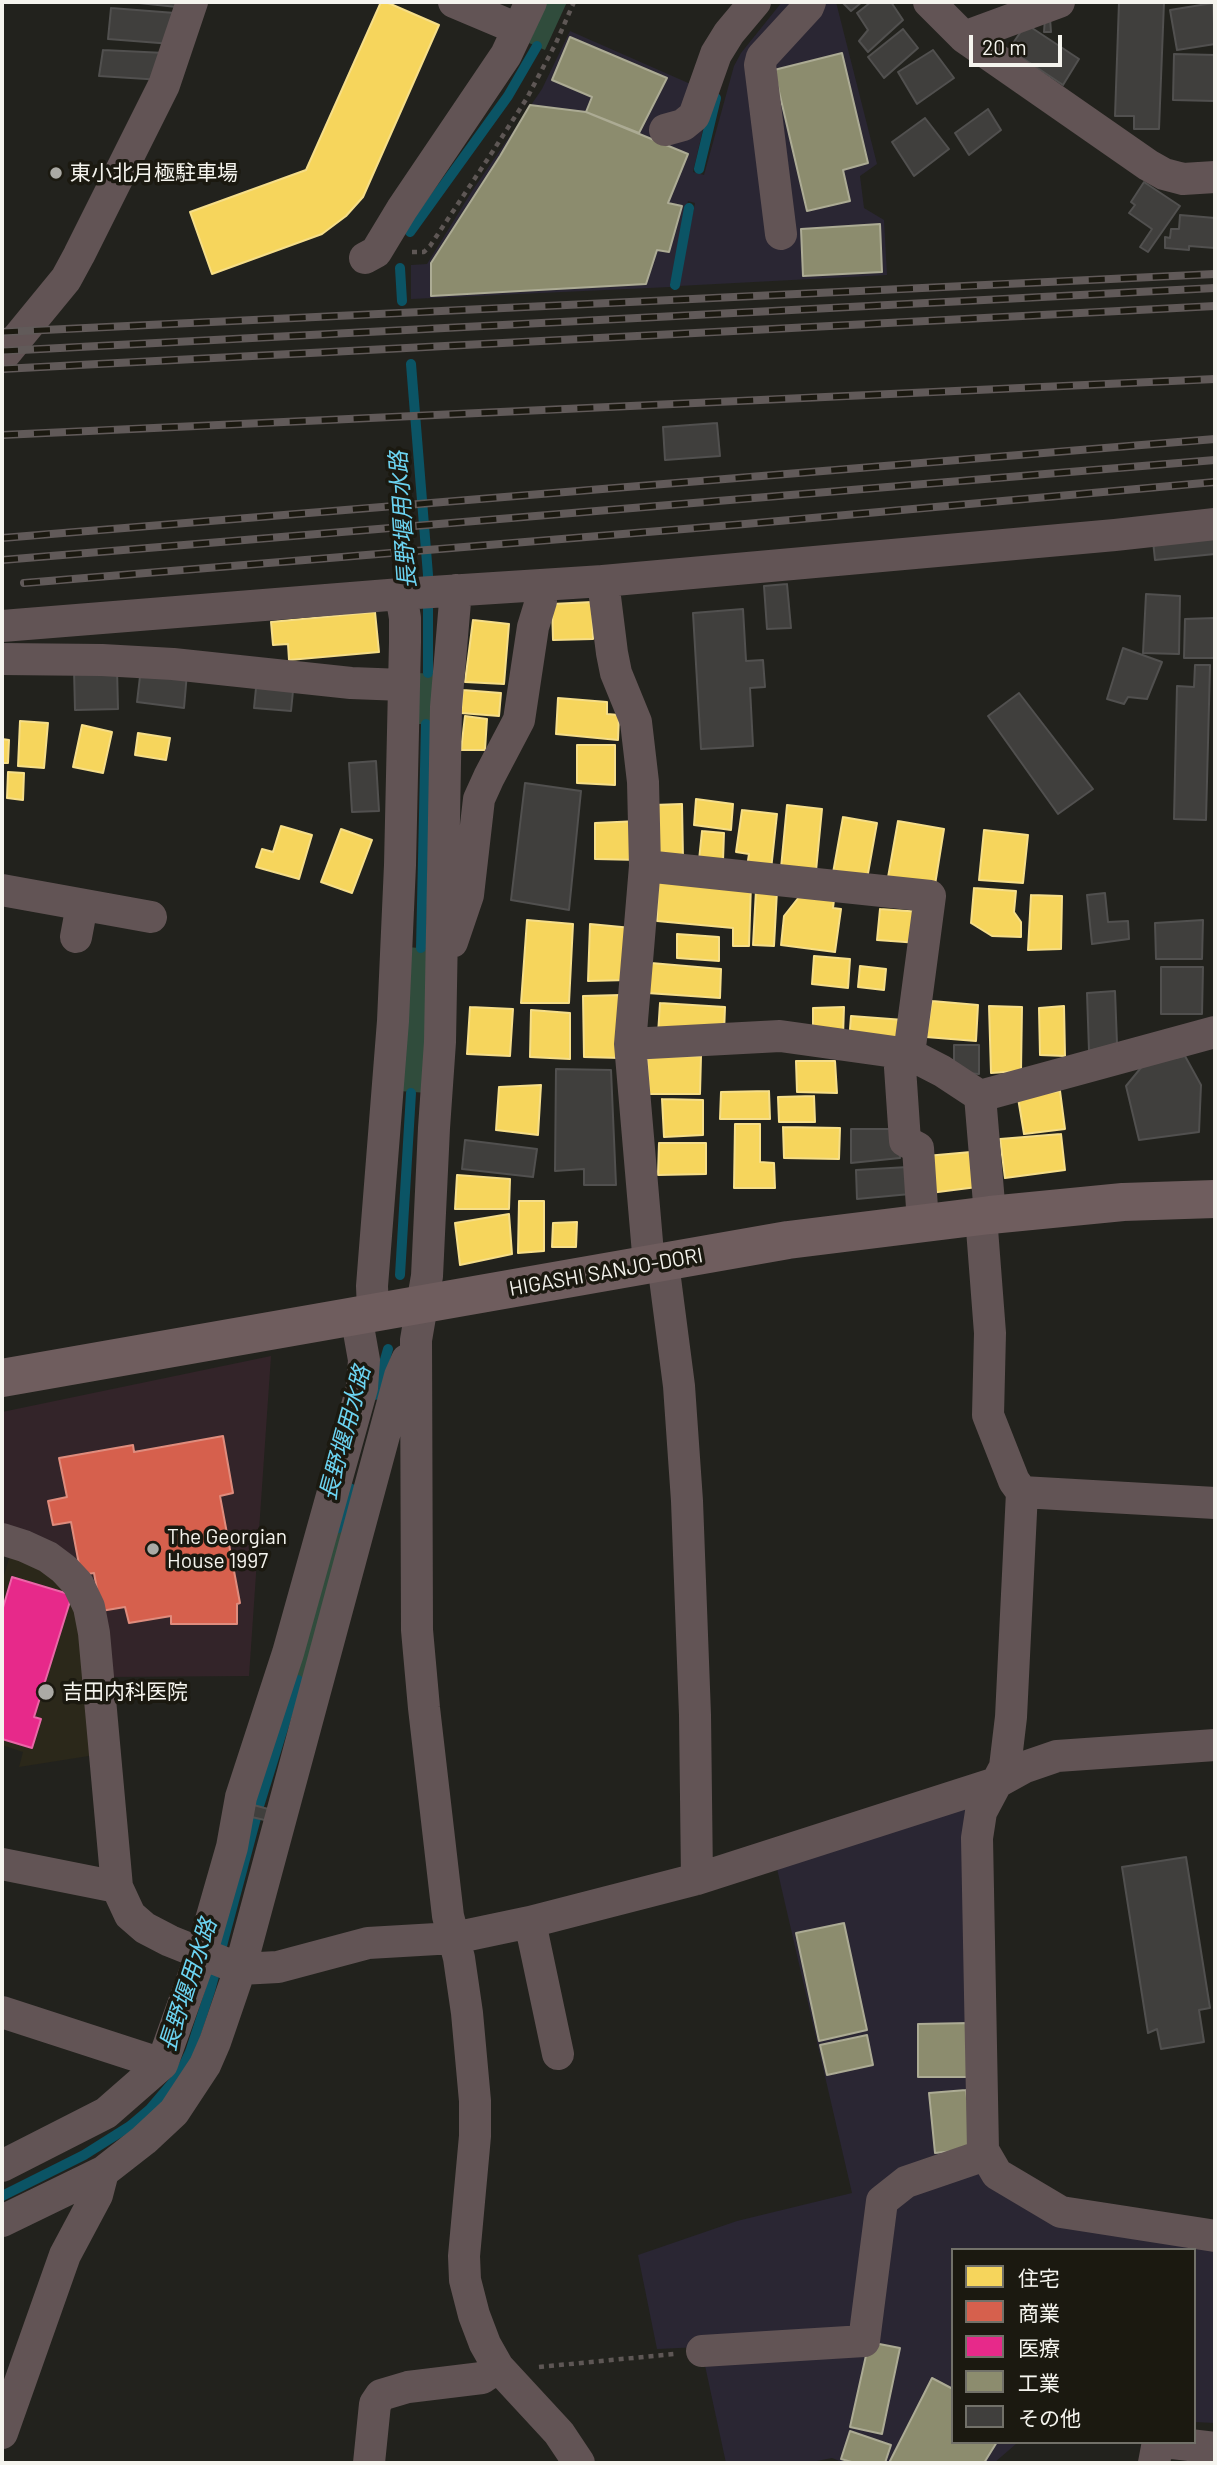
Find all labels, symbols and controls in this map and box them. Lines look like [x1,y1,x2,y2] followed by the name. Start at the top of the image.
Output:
[972,21,1065,65] scale bar
[982,34,1027,59] text: 20 m
[70,160,238,186] place label: 東小北月極駐車場
[48,165,64,181] marker: 東小北月極駐車場
[384,450,422,590] water label: 長野堰用水路
[507,1243,705,1301] street label: HIGASHI SANJO-DORI
[314,1363,376,1503] water label: 長野堰用水路
[167,1524,287,1574] place label: The Georgian House 1997
[145,1541,161,1557] marker: The Georgian House 1997
[62,1679,188,1705] place label: 吉田内科医院
[36,1682,56,1702] marker: 吉田内科医院
[154,1915,222,2055] water label: 長野堰用水路
[951,2248,1196,2444] legend
[1018,2265,1060,2290] text: 住宅
[1018,2300,1060,2325] text: 商業
[1018,2335,1060,2360] text: 医療
[1018,2370,1060,2395] text: 工業
[1018,2405,1081,2430] text: その他

